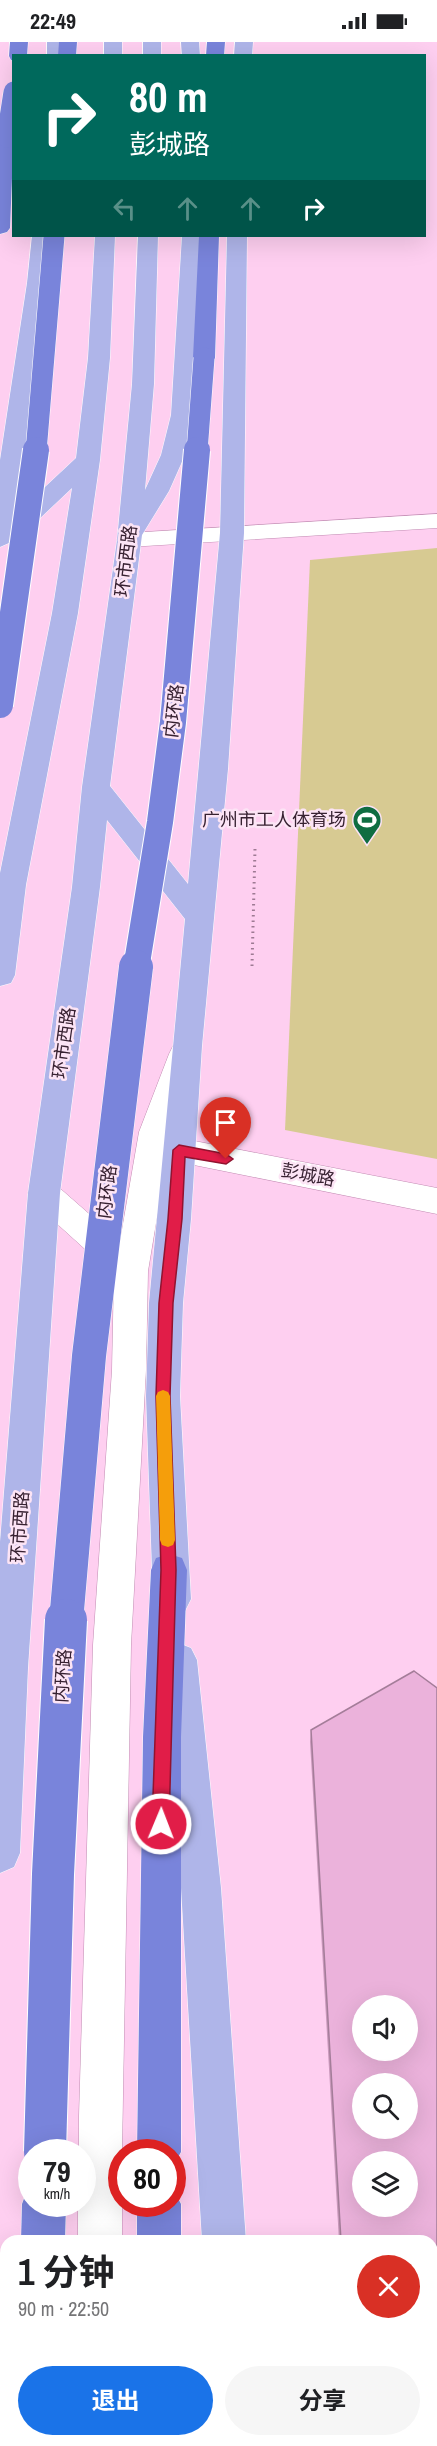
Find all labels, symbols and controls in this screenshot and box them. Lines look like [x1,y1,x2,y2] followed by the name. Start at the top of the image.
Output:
[30,6,76,36] text: 22:49
[129,69,208,125] text: 80 m
[30,78,108,156] icon: right
[129,126,210,162] text: 彭城路
[108,192,141,225] icon: left
[171,192,204,225] icon: ahead
[234,192,267,225] icon: ahead
[297,192,330,225] icon: right
[109,524,142,598] street label: 环市西路
[158,683,189,739] street label: 内环路
[351,804,383,846] sports icon: 广州市工人体育场
[202,807,346,832] place label: 广州市工人体育场
[46,1006,81,1080] street label: 环市西路
[200,1097,251,1159] pin
[209,1106,242,1139] icon: arrive
[279,1157,337,1192] street label: 彭城路
[91,1164,122,1220] street label: 内环路
[5,1490,34,1564] street label: 环市西路
[48,1648,77,1704] street label: 内环路
[129,1792,193,1856] position arrow
[352,1995,418,2217] map controls
[352,1995,418,2061] button: sound
[352,2073,418,2139] button: search
[108,2139,186,2217] speed limit sign: 80
[43,2151,71,2191] text: 79
[352,2151,418,2217] button: layers
[44,2183,70,2204] text: km/h
[18,2248,115,2296] text: 1 分钟
[357,2255,420,2318] button: close
[18,2295,109,2322] text: 90 m · 22:50
[18,2366,213,2435] button: 退出
[225,2366,420,2435] button: 分享

